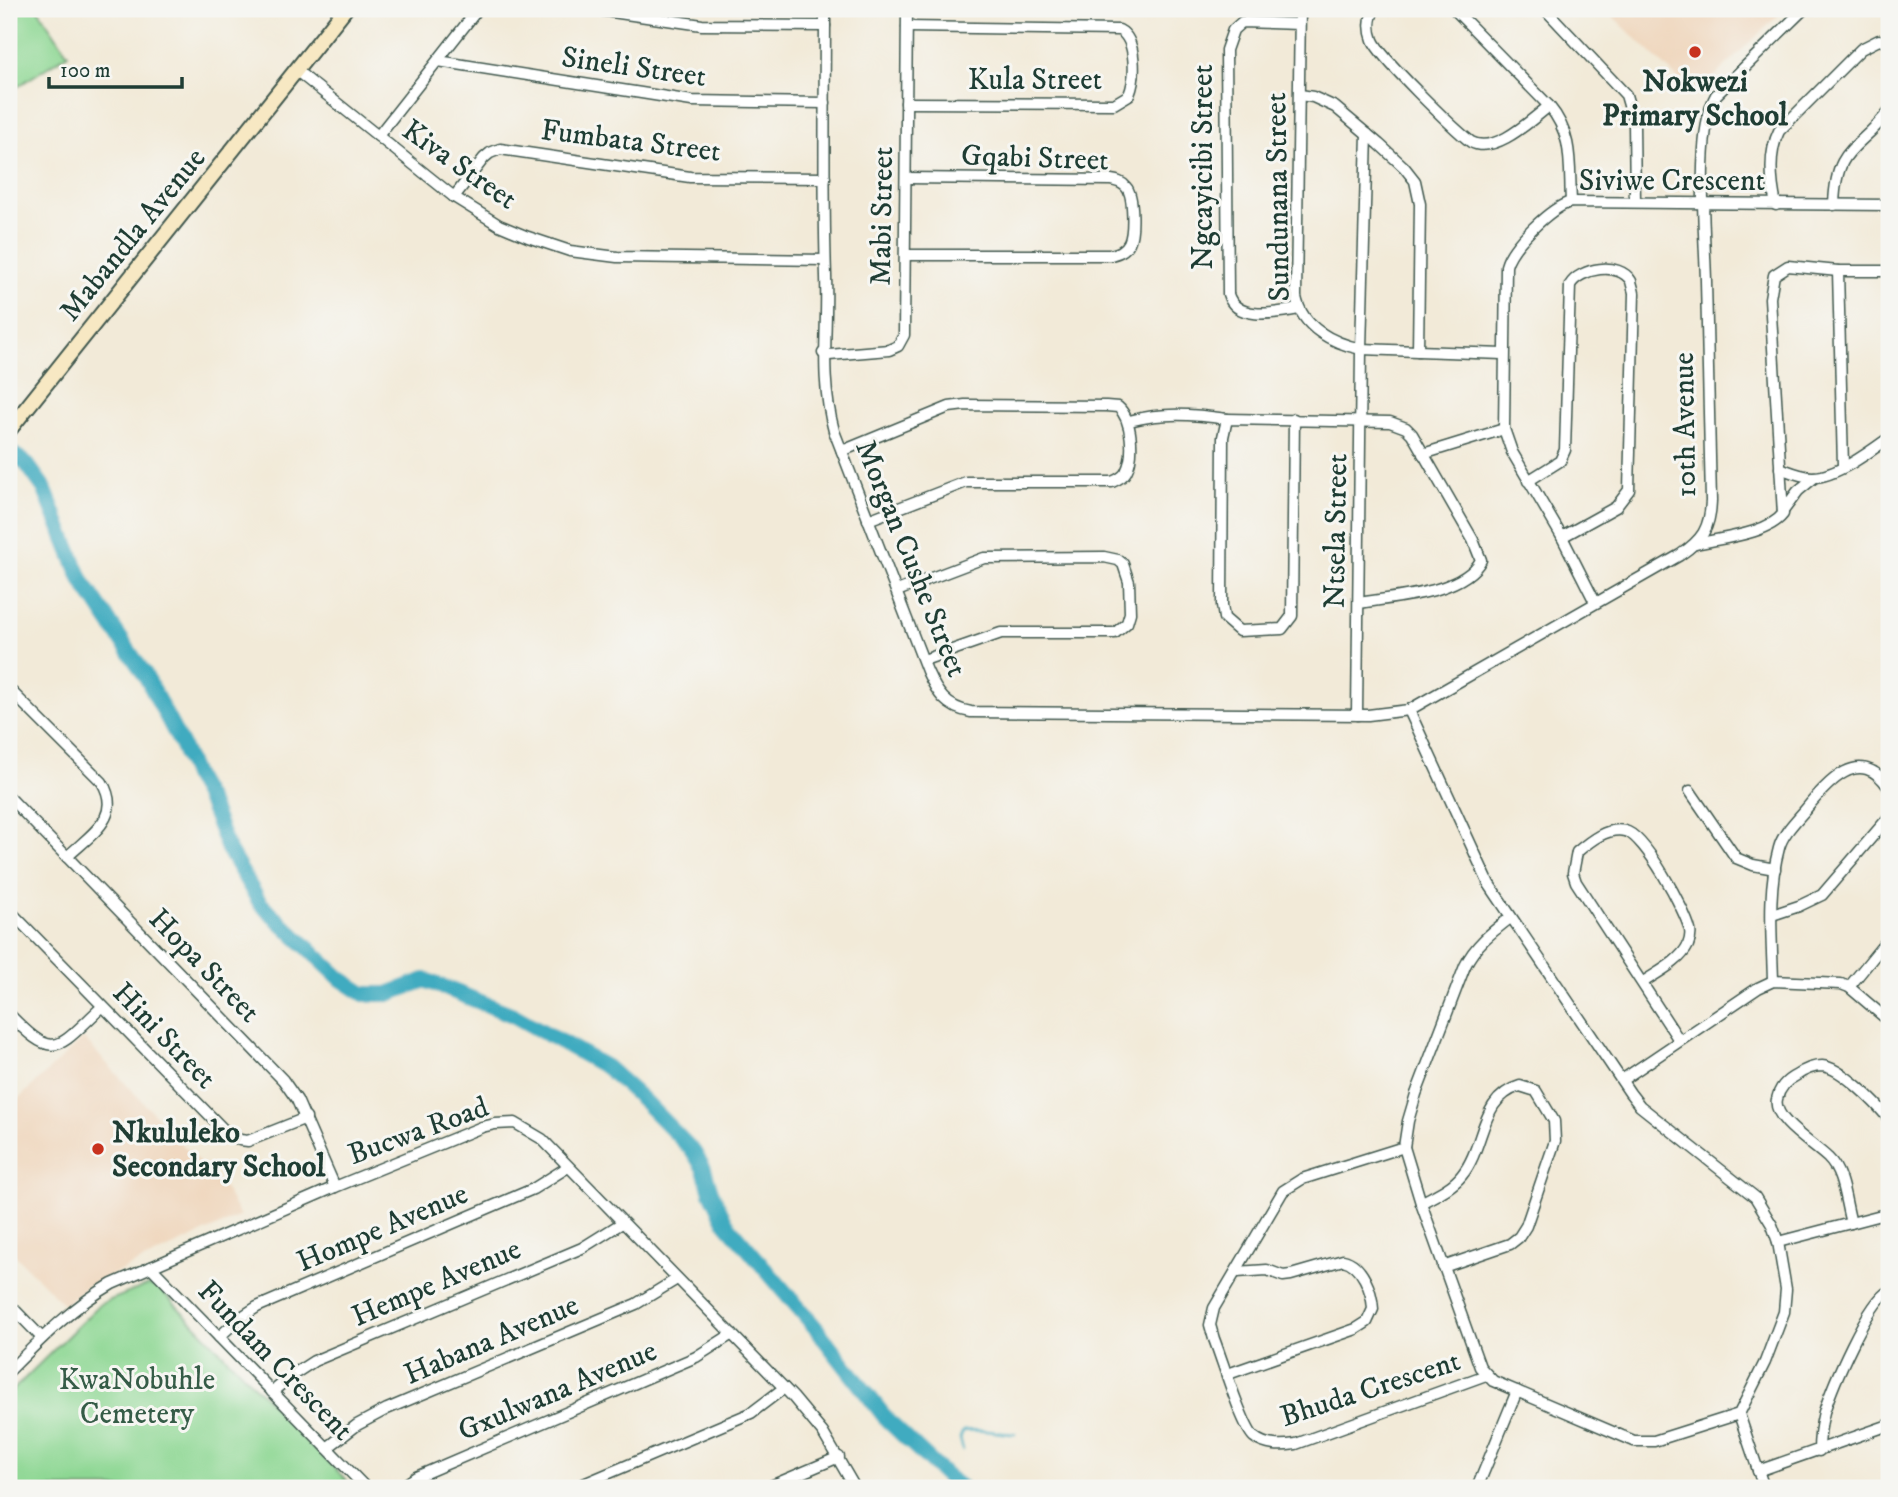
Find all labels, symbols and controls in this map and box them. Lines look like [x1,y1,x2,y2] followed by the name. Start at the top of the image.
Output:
[559,39,708,96] street label: Sineli Street
[1687,44,1703,60] marker: Nokwezi Primary School
[49,46,182,90] scale bar
[60,58,111,84] text: 100 m
[968,62,1102,99] street label: Kula Street
[1185,64,1222,270] street label: Ngcayicibi Street
[1602,64,1789,135] place label: Nokwezi Primary School
[1258,92,1299,302] street label: Sundunana Street
[394,112,524,218] street label: Kiva Street
[539,112,723,171] street label: Fumbata Street
[960,137,1109,180] street label: Gqabi Street
[52,141,214,329] street label: Mabandla Avenue
[863,146,902,286] street label: Mabi Street
[1579,163,1765,200] street label: Siviwe Crescent
[1666,352,1705,498] street label: 10th Avenue
[846,435,975,682] street label: Morgan Cushe Street
[1317,453,1356,609] street label: Ntsela Street
[140,901,267,1031] street label: Hopa Street
[104,975,224,1097] street label: Hini Street
[343,1089,494,1174] street label: Bucwa Road
[112,1115,326,1186] place label: Nkululeko Secondary School
[90,1141,106,1157] marker: Nkululeko Secondary School
[291,1176,474,1281] street label: Hompe Avenue
[346,1231,527,1336] street label: Hempe Avenue
[189,1273,361,1449] street label: Fundam Crescent
[399,1287,584,1394] street label: Habana Avenue
[453,1333,662,1450] street label: Gxulwana Avenue
[1276,1343,1465,1436] street label: Bhuda Crescent
[59,1362,215,1433] park label: KwaNobuhle Cemetery

